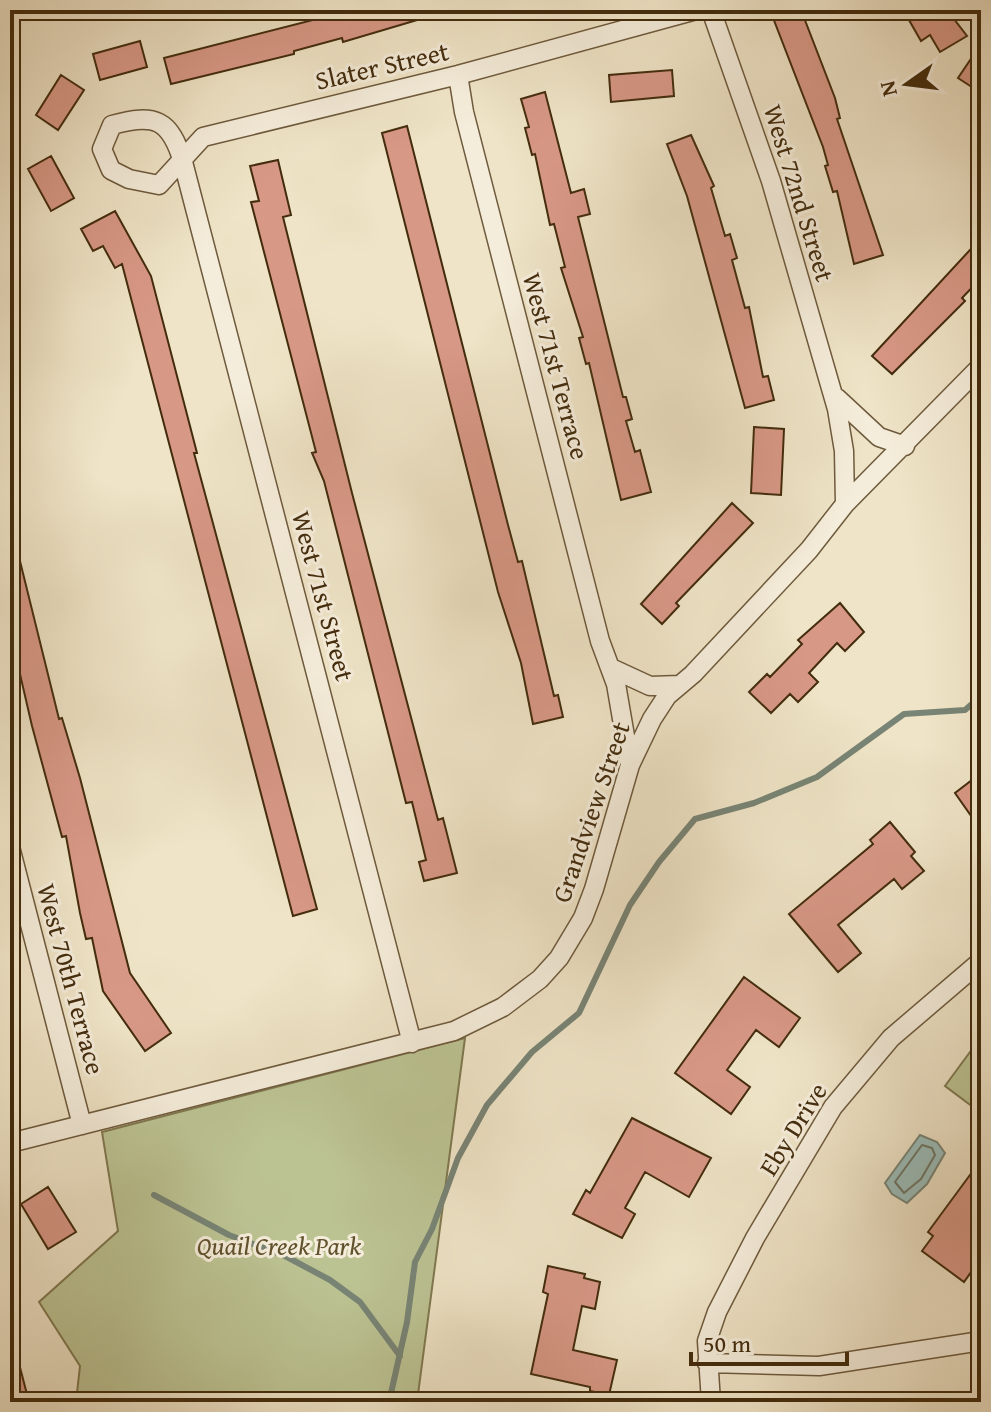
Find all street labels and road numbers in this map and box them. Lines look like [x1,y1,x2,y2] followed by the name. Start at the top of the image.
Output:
[311,31,452,100] street label: Slater Street
[754,99,845,286] street label: West 72nd Street
[513,268,600,464] street label: West 71st Terrace
[282,507,365,685] street label: West 71st Street
[541,716,640,908] street label: Grandview Street
[27,879,116,1079] street label: West 70th Terrace
[749,1074,837,1183] street label: Eby Drive

